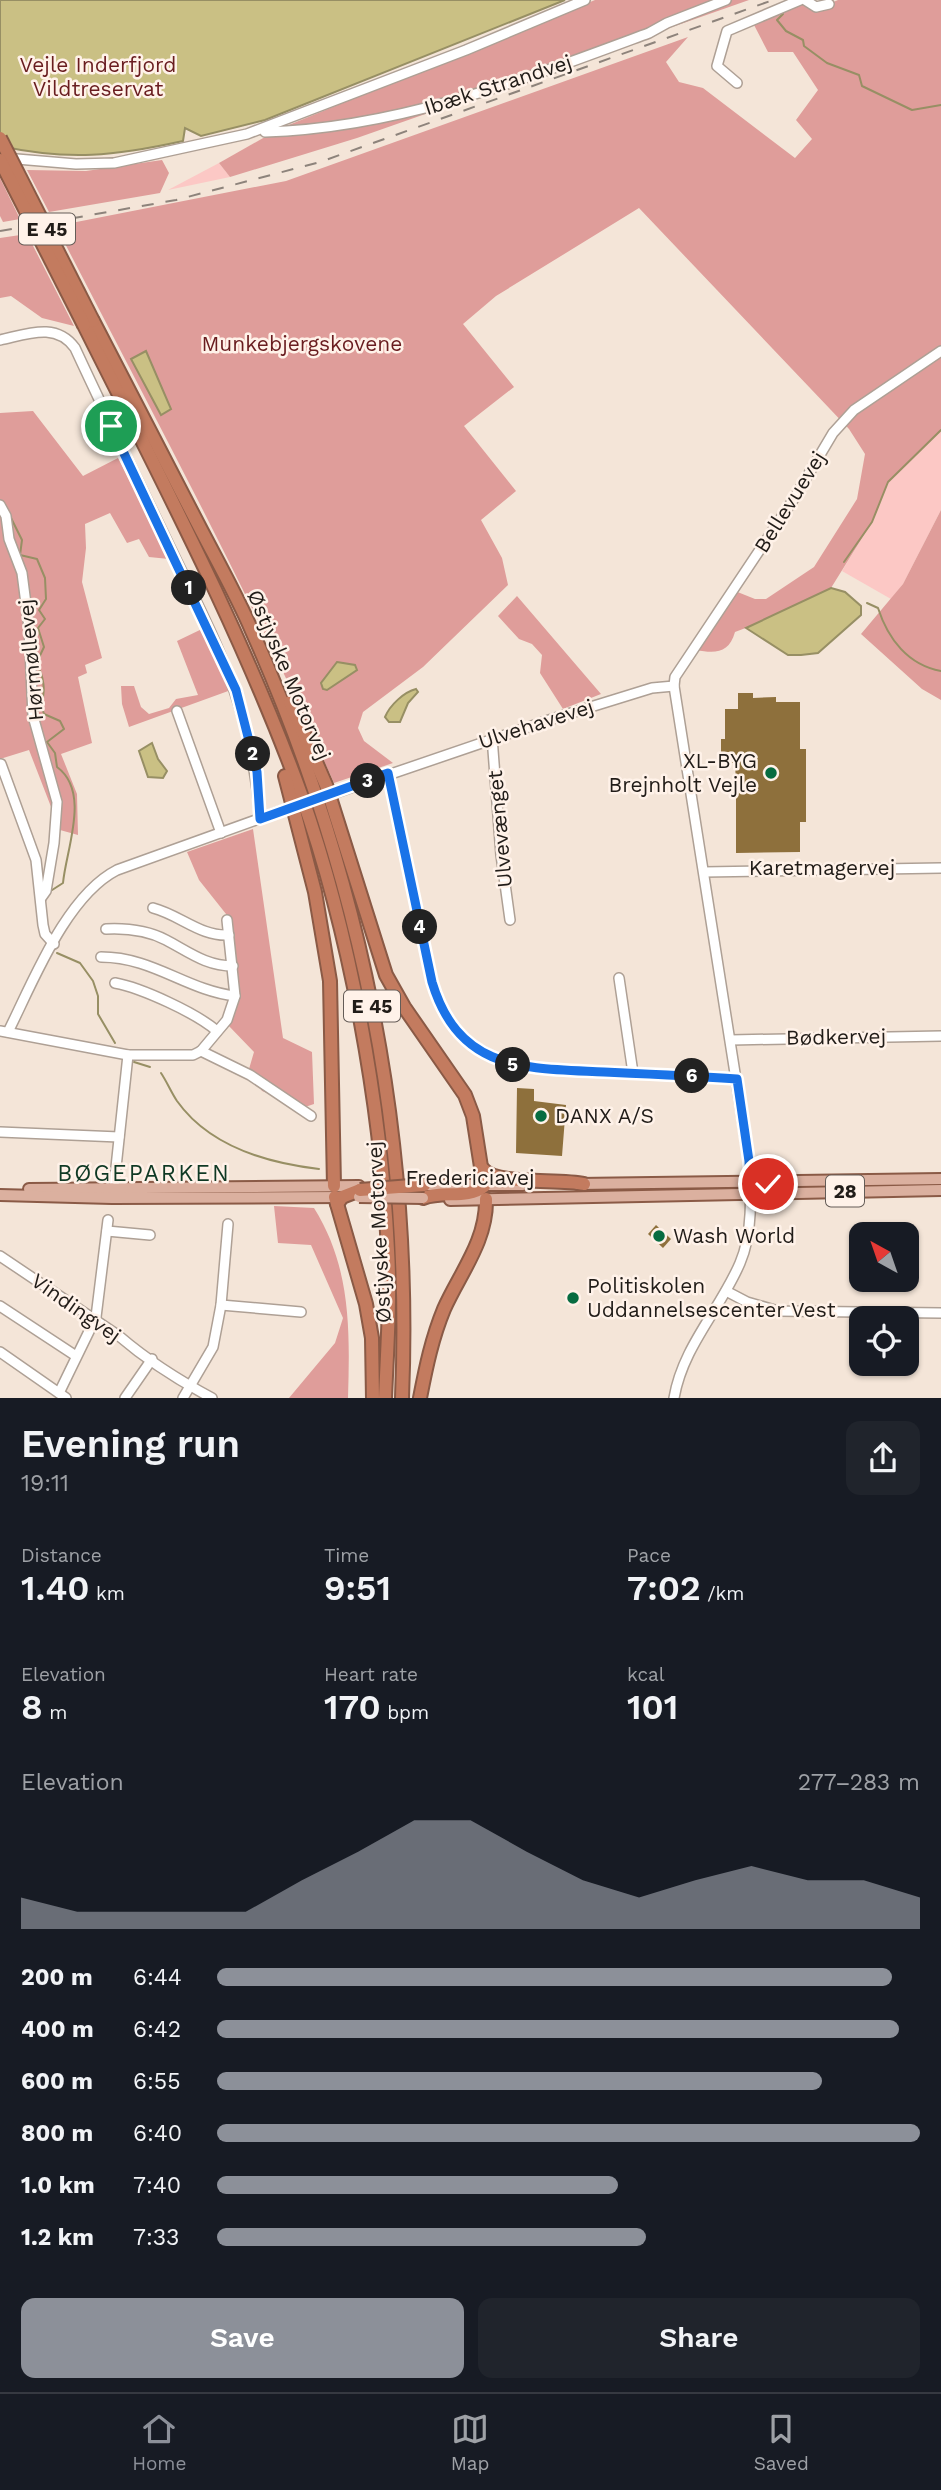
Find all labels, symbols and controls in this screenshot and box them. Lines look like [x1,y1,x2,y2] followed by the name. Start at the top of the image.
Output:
[421,49,575,120] street label: Ibæk Strandvej
[20,52,176,101] park label: Vejle Inderfjord Vildtreservat
[19,214,75,244] road number: E 45
[202,331,402,356] park label: Munkebjergskovene
[81,396,141,456] pin
[92,407,130,445] icon: arrive
[749,446,831,557] street label: Bellevuevej
[172,570,206,606] pin: 1
[184,576,193,599] text: 1
[242,586,337,764] street label: Østjyske Motorvej
[13,598,48,722] street label: Hørmøllevej
[475,693,597,754] street label: Ulvehavevej
[236,736,270,772] pin: 2
[247,742,258,765] text: 2
[609,748,757,797] place label: XL-BYG Brejnholt Vejle
[350,764,386,798] pin: 3
[763,765,779,781] marker: XL-BYG Brejnholt Vejle
[362,769,373,792] text: 3
[482,769,517,889] street label: Ulvevænget
[749,855,895,880] street label: Karetmagervej
[402,909,438,944] pin: 4
[413,915,426,938] text: 4
[344,990,400,1022] road number: E 45
[786,1023,886,1050] street label: Bødkervej
[496,1048,530,1082] pin: 5
[507,1053,518,1076] text: 5
[674,1058,710,1094] pin: 6
[686,1064,697,1087] text: 6
[555,1103,654,1128] place label: DANX A/S
[533,1108,549,1124] marker: DANX A/S
[361,1140,396,1324] street label: Østjyske Motorvej
[738,1154,798,1214] pin
[57,1160,231,1187] district label: BØGEPARKEN
[405,1165,535,1190] street label: Fredericiavej
[749,1165,787,1203] icon: check
[826,1176,864,1206] road number: 28
[849,1222,919,1292] north arrow
[849,1222,919,1376] map controls
[673,1223,795,1248] place label: Wash World
[651,1228,667,1244] marker: Wash World
[27,1268,126,1348] street label: Vindingvej
[587,1273,836,1322] place label: Politiskolen Uddannelsescenter Vest
[565,1290,581,1306] marker: Politiskolen Uddannelsescenter Vest
[849,1306,919,1376] button: locate
[846,1421,920,1495] button: share
[21,1422,240,1466] text: Evening run
[21,1470,69,1497] text: 19:11
[21,1544,102,1567] text: Distance
[324,1544,369,1567] text: Time
[627,1544,671,1567] text: Pace
[21,1567,90,1609] text: 1.40
[324,1567,391,1609] text: 9:51
[627,1567,701,1609] text: 7:02
[90,1582,125,1605] text: km
[701,1582,744,1605] text: /km
[21,1663,106,1686] text: Elevation
[324,1663,418,1686] text: Heart rate
[627,1663,665,1686] text: kcal
[21,1686,43,1728] text: 8
[324,1686,381,1728] text: 170
[627,1686,678,1728] text: 101
[43,1701,67,1724] text: m
[381,1701,429,1724] text: bpm
[21,1769,124,1796] text: Elevation
[798,1769,920,1796] text: 277–283 m
[21,1964,93,1991] text: 200 m
[133,1964,182,1991] text: 6:44
[21,2016,94,2043] text: 400 m
[133,2016,181,2043] text: 6:42
[21,2068,93,2095] text: 600 m
[133,2068,181,2095] text: 6:55
[21,2120,93,2147] text: 800 m
[133,2120,182,2147] text: 6:40
[21,2172,95,2199] text: 1.0 km
[133,2172,181,2199] text: 7:40
[21,2224,94,2251] text: 1.2 km
[133,2224,180,2251] text: 7:33
[21,2298,464,2378] button: Save
[478,2298,920,2378] button: Share
[132,2410,186,2475] tab: Home
[451,2410,489,2475] tab: Map
[754,2410,809,2475] tab: Saved

